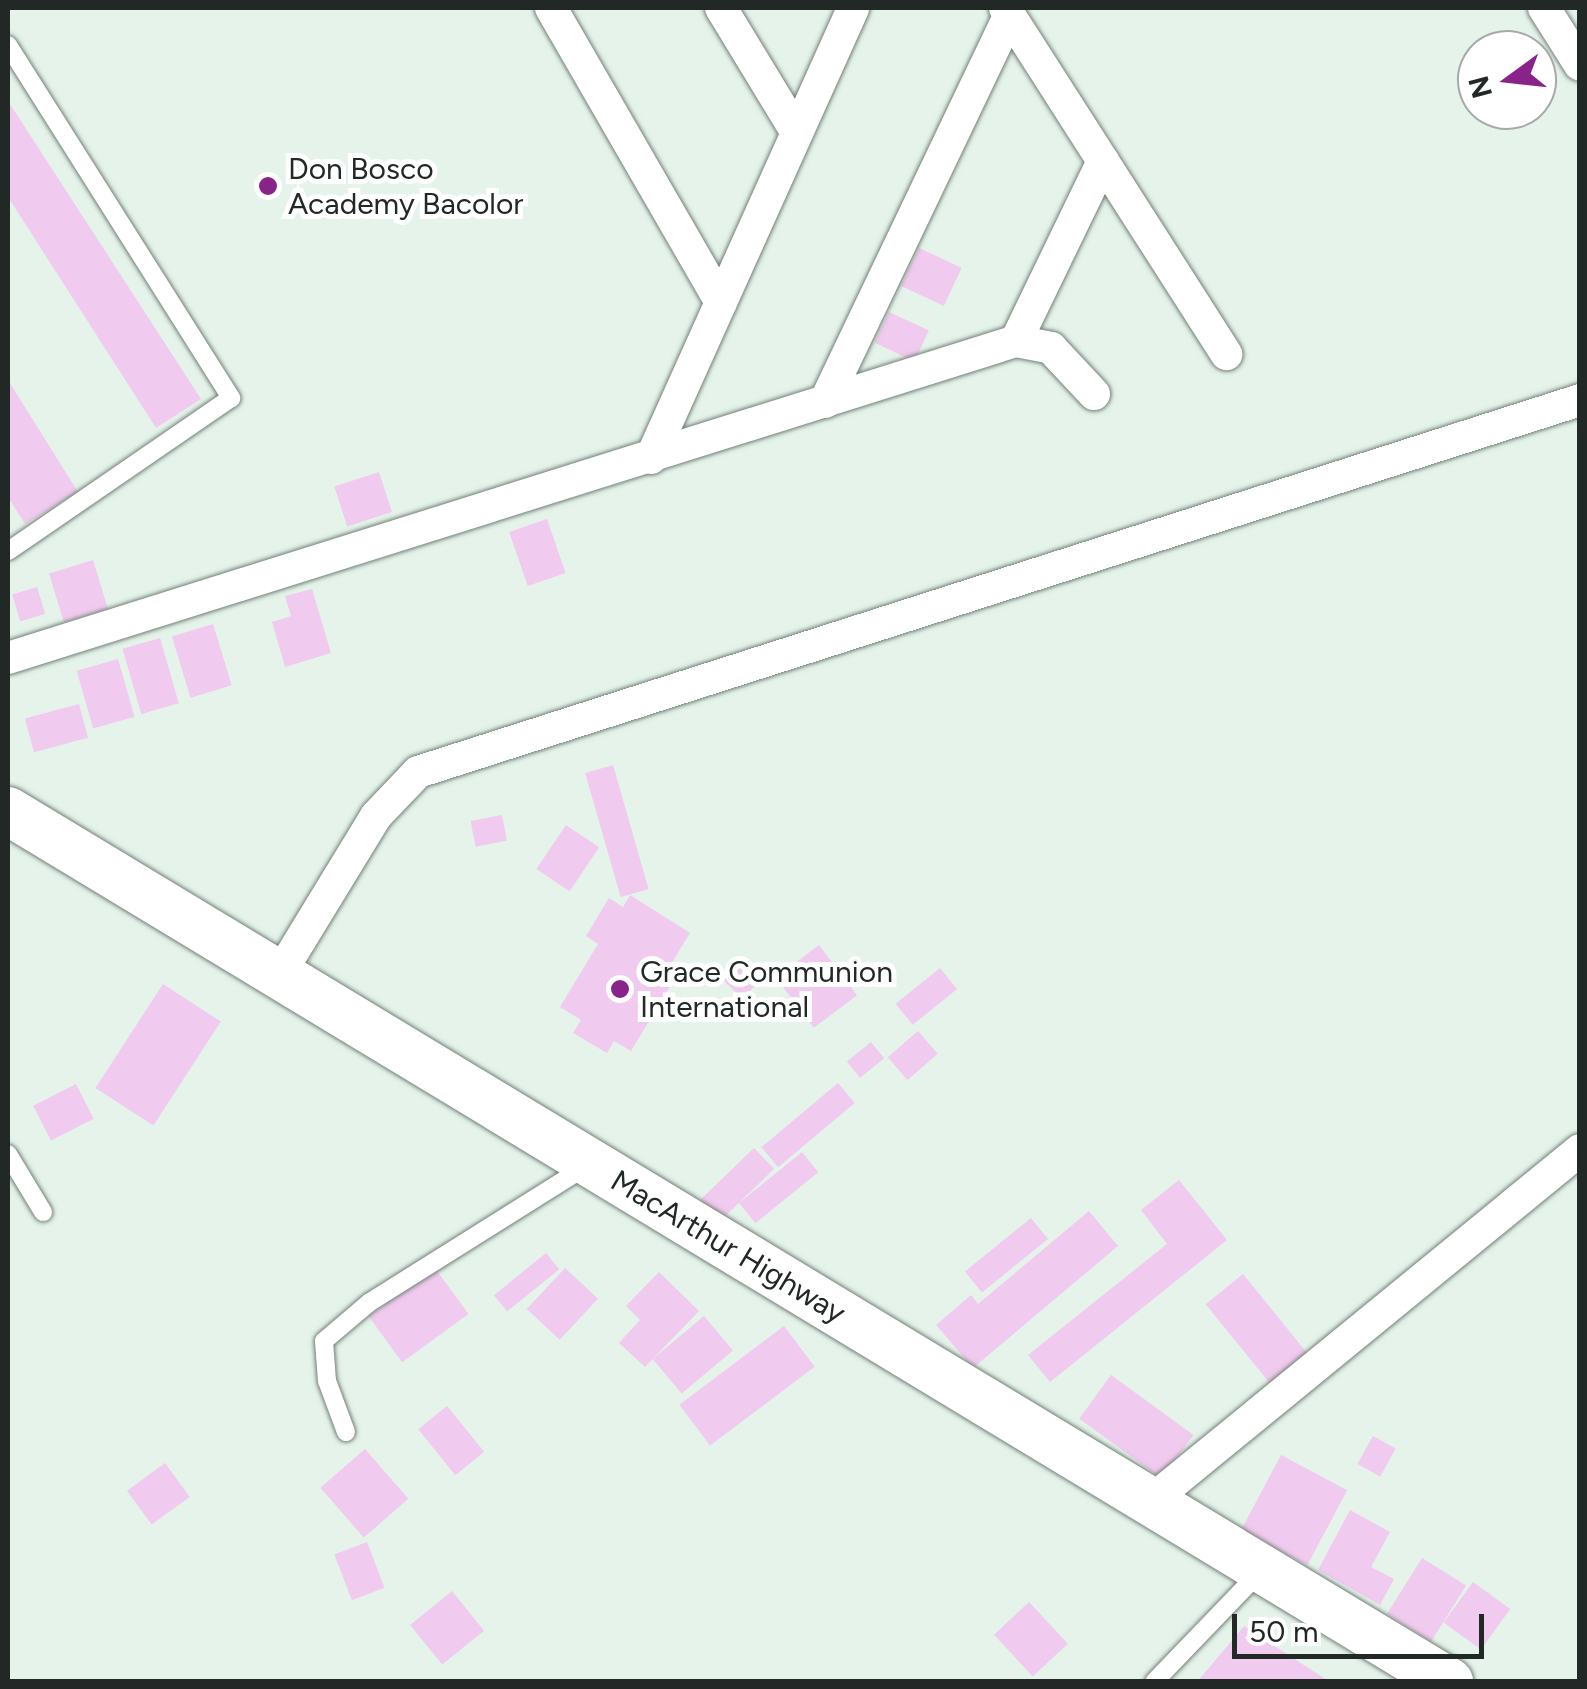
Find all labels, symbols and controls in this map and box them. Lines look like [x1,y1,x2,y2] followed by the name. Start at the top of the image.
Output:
[1457,30,1557,130] north arrow
[1461,72,1499,102] text: N
[288,151,523,222] place label: Don Bosco Academy Bacolor
[257,175,279,197] marker: Don Bosco Academy Bacolor
[640,954,893,1024] place label: Grace Communion International
[609,978,631,1000] marker: Grace Communion International
[604,1163,852,1331] street label: MacArthur Highway
[1237,1594,1490,1656] scale bar
[1249,1613,1318,1650] text: 50 m

